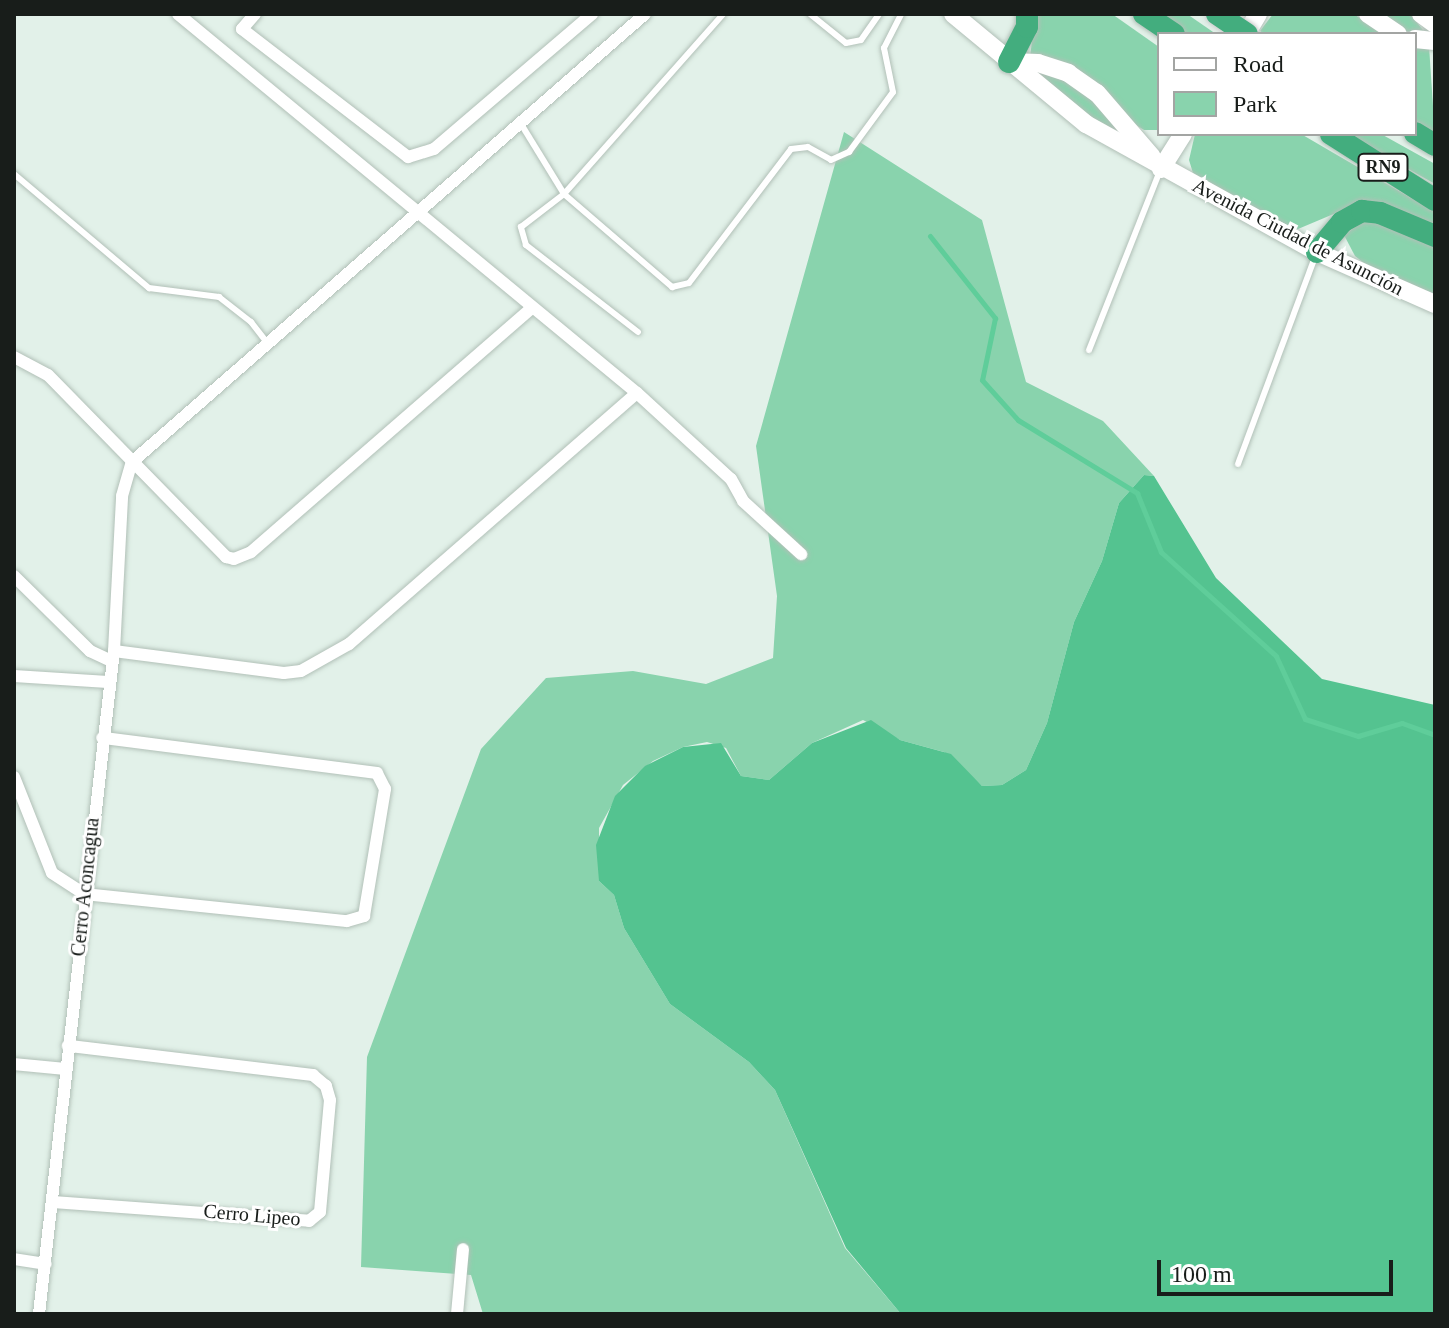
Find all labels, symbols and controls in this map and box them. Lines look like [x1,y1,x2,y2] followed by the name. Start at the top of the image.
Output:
[1157,32,1417,136] legend
[1233,51,1284,77] text: Road
[1233,91,1277,117] text: Park
[1357,153,1409,181] road number: RN9
[1188,173,1408,301] street label: Avenida Ciudad de Asunción
[66,816,104,958] street label: Cerro Aconcagua
[203,1199,301,1231] street label: Cerro Lipeo
[1161,1244,1397,1294] scale bar
[1171,1261,1232,1287] text: 100 m

